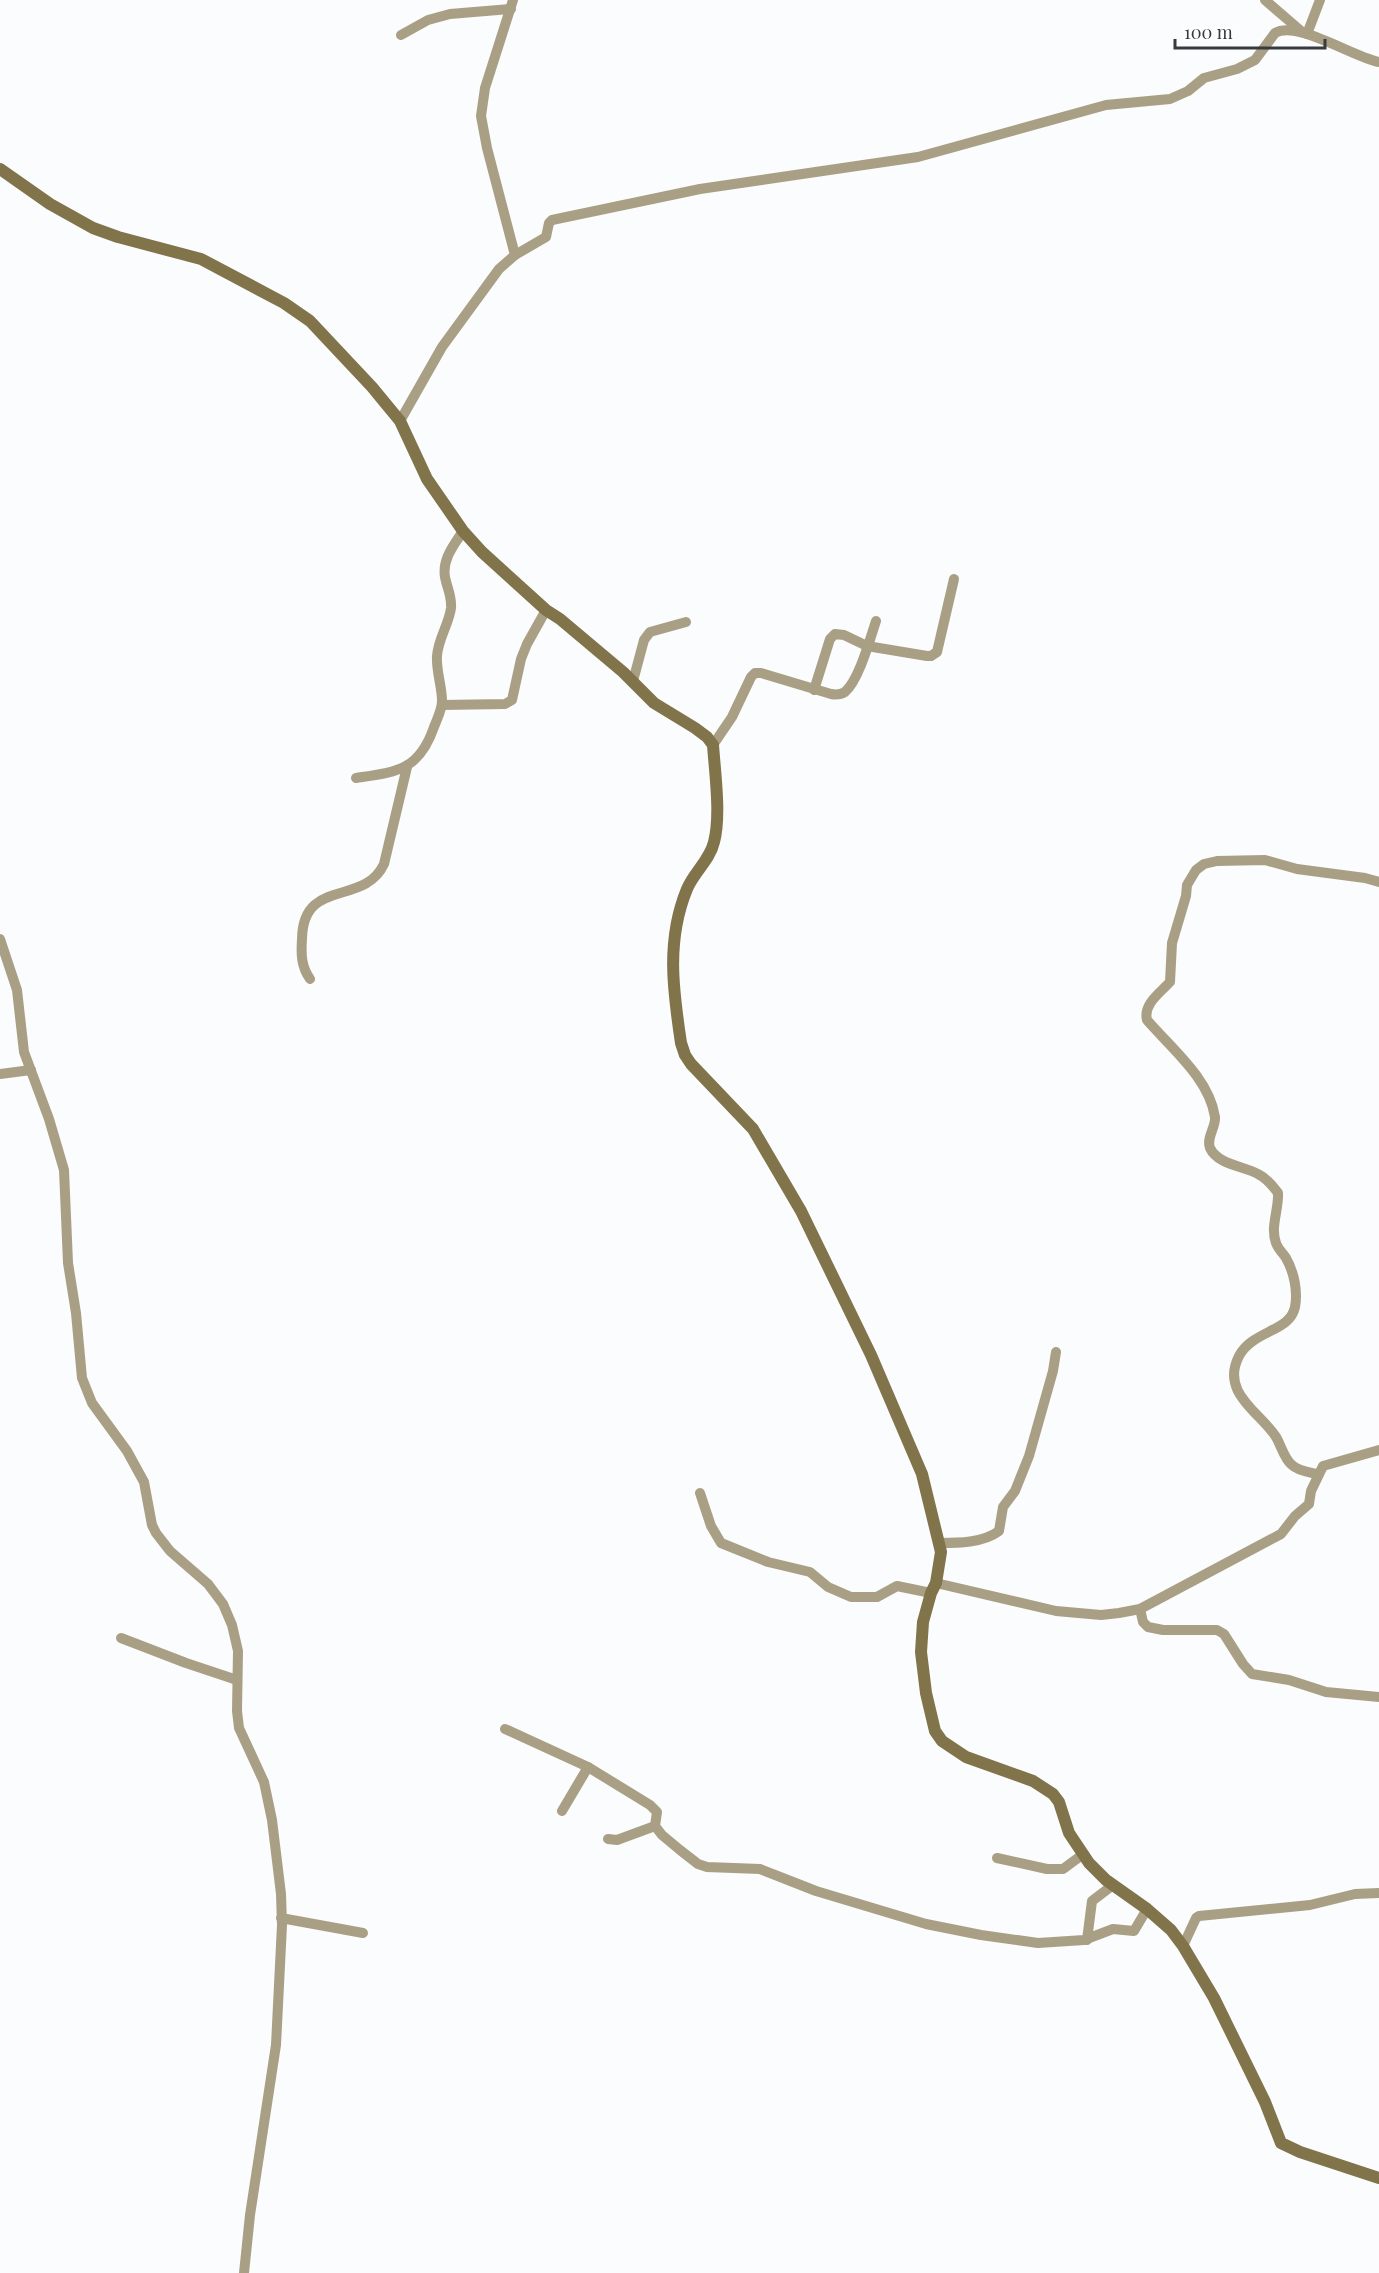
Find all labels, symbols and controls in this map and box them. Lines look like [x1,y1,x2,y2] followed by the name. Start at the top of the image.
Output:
[1175,12,1325,50] scale bar
[1184,20,1233,44] text: 100 m

